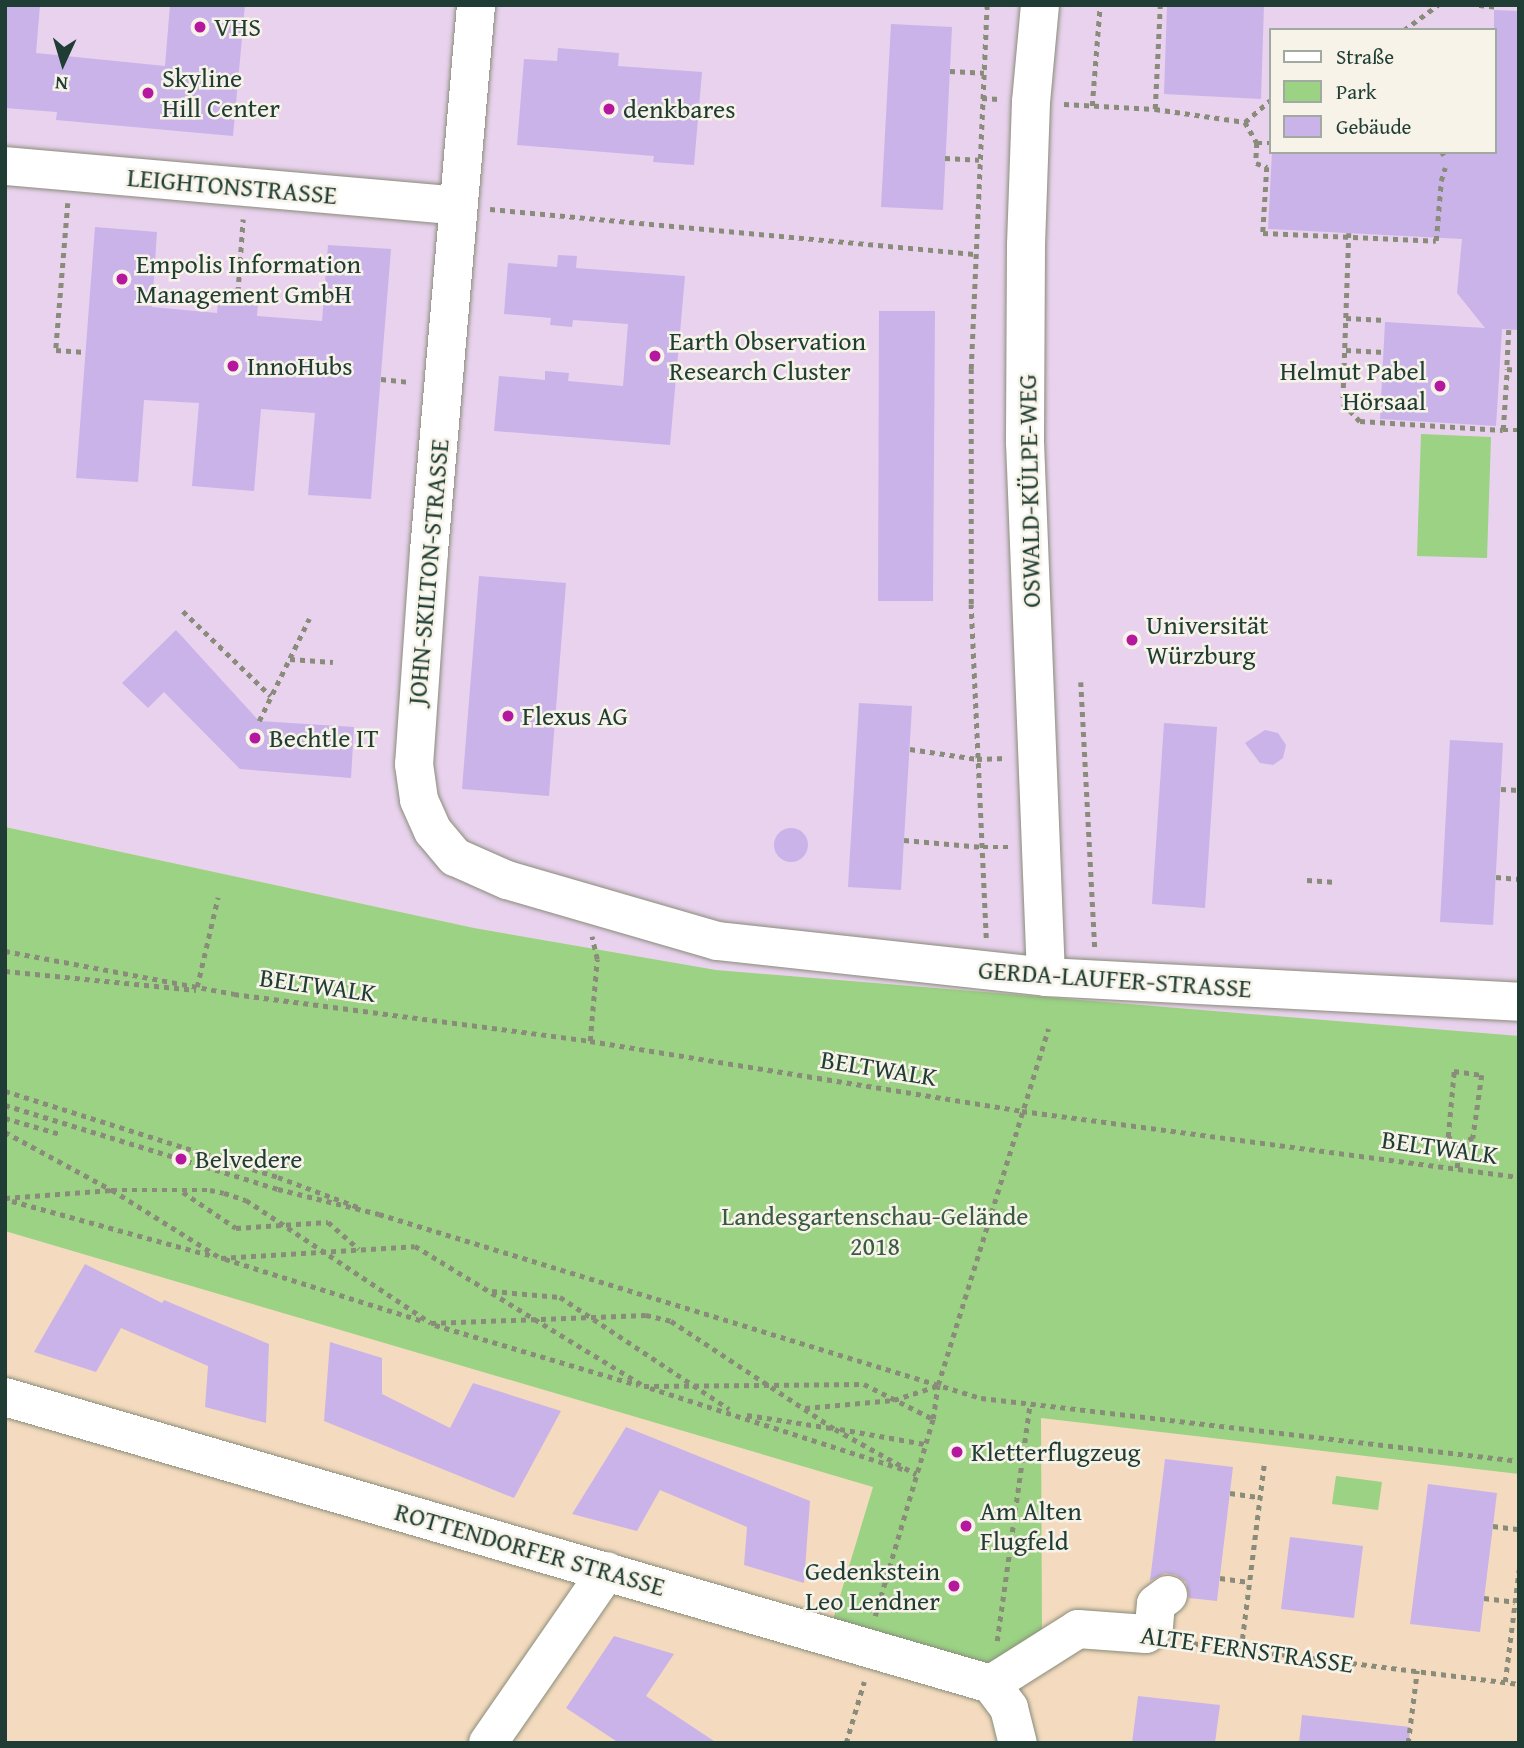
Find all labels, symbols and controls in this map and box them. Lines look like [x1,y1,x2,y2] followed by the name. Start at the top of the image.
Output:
[214,11,261,43] place label: VHS
[192,19,208,35] marker: VHS
[28,28,98,98] north arrow
[1268,28,1496,154] legend
[1336,41,1394,72] text: Straße
[162,62,280,124] place label: Skyline Hill Center
[54,70,69,98] text: N
[1336,76,1377,107] text: Park
[140,85,156,101] marker: Skyline Hill Center
[623,93,735,125] place label: denkbares
[601,101,617,117] marker: denkbares
[1336,111,1411,142] text: Gebäude
[126,161,338,211] street label: LEIGHTONSTRASSE
[136,248,361,310] place label: Empolis Information Management GmbH
[114,271,130,287] marker: Empolis Information Management GmbH
[669,325,866,386] place label: Earth Observation Research Cluster
[647,348,663,364] marker: Earth Observation Research Cluster
[247,350,353,382] place label: InnoHubs
[1280,355,1426,416] place label: Helmut Pabel Hörsaal
[225,358,241,374] marker: InnoHubs
[1011,374,1047,608] street label: OSWALD-KÜLPE-WEG
[1432,378,1448,394] marker: Helmut Pabel Hörsaal
[401,438,455,706] street label: JOHN-SKILTON-STRASSE
[1146,609,1269,670] place label: Universität Würzburg
[1124,632,1140,648] marker: Universität Würzburg
[522,700,628,732] place label: Flexus AG
[500,708,516,724] marker: Flexus AG
[269,722,379,754] place label: Bechtle IT
[247,730,263,746] marker: Bechtle IT
[977,954,1253,1004] street label: GERDA-LAUFER-STRASSE
[258,961,378,1009] street label: BELTWALK
[819,1043,939,1093] street label: BELTWALK
[1380,1123,1500,1171] street label: BELTWALK
[195,1143,302,1175] place label: Belvedere
[173,1151,189,1167] marker: Belvedere
[722,1200,1028,1262] park label: Landesgartenschau-Gelände 2018
[971,1436,1140,1468] place label: Kletterflugzeug
[949,1444,965,1460] marker: Kletterflugzeug
[391,1495,669,1603] street label: ROTTENDORFER STRASSE
[980,1495,1082,1556] place label: Am Alten Flugfeld
[958,1518,974,1534] marker: Am Alten Flugfeld
[805,1555,940,1616] place label: Gedenkstein Leo Lendner
[946,1578,962,1594] marker: Gedenkstein Leo Lendner
[1139,1619,1355,1679] street label: ALTE FERNSTRASSE

